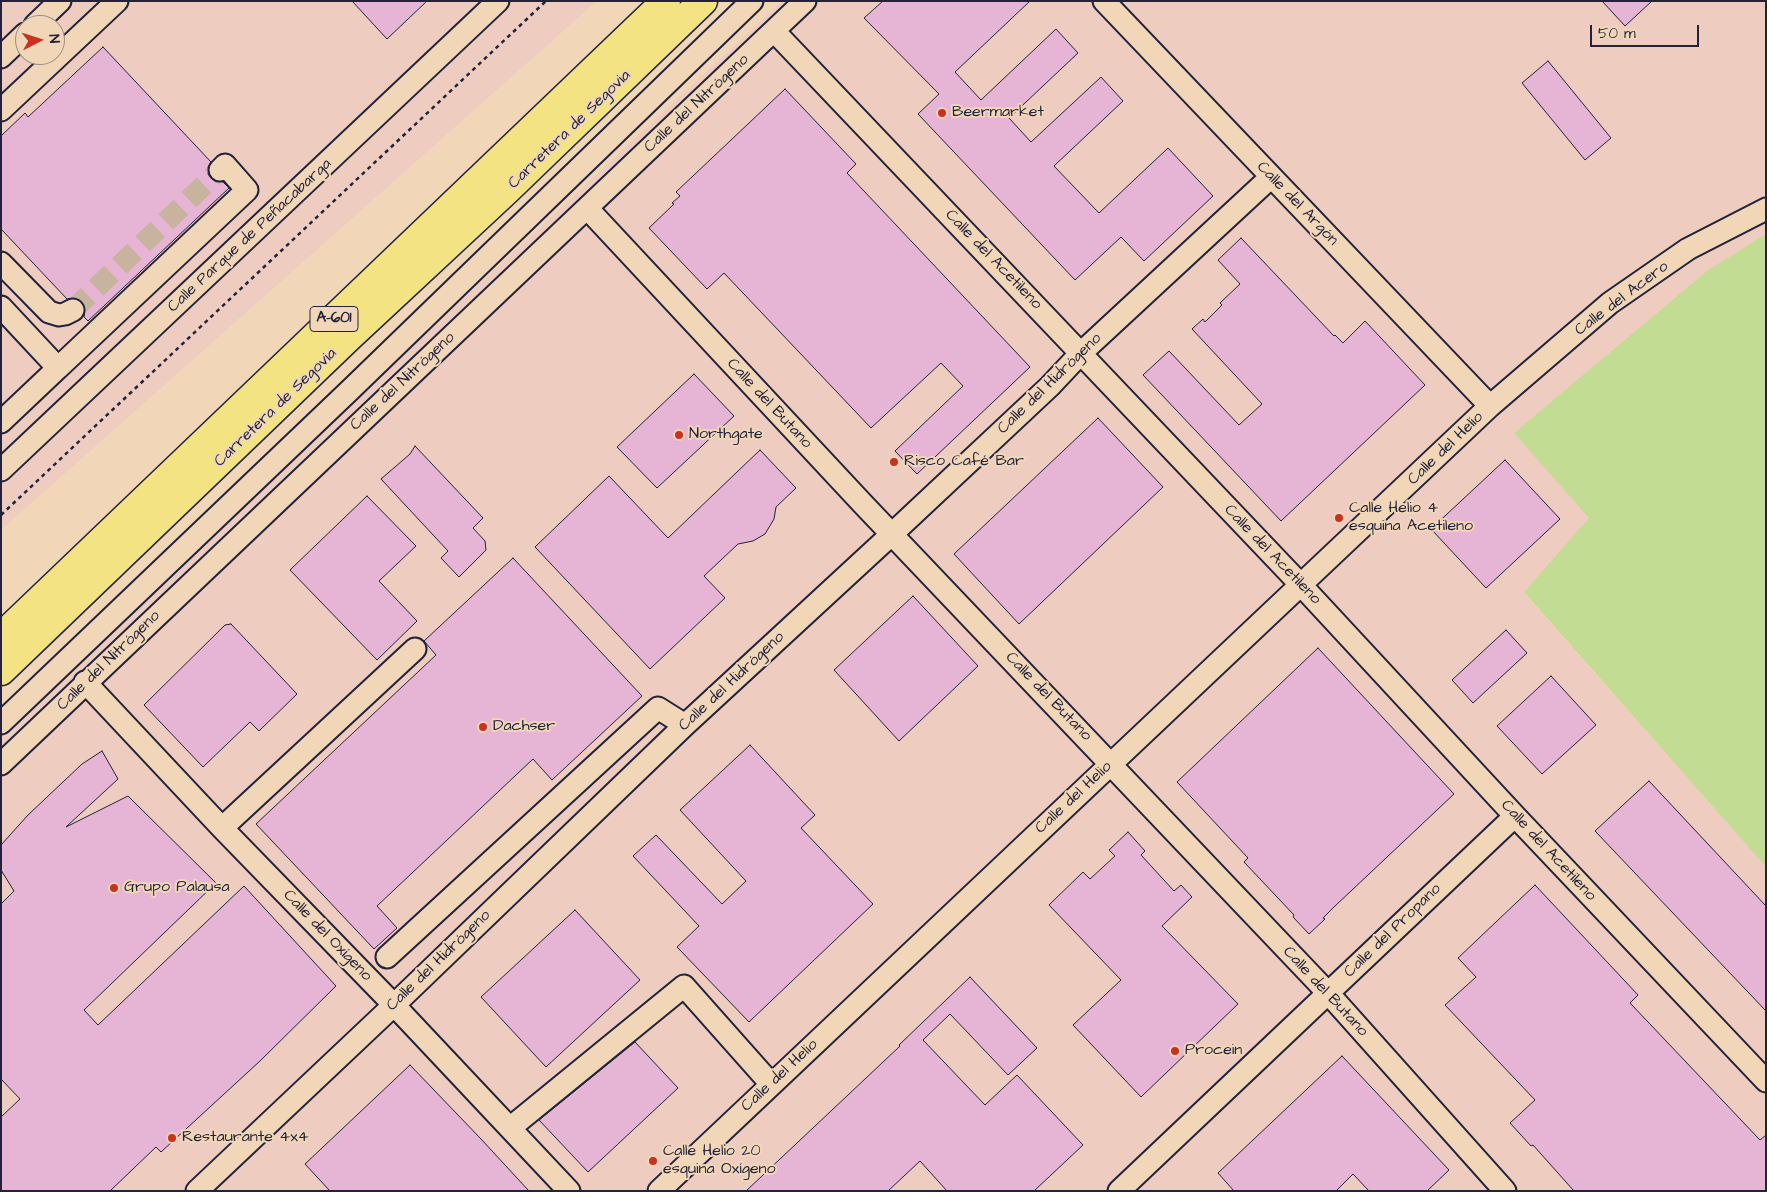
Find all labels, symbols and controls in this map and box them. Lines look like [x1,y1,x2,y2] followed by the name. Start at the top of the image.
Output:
[15,15,65,65] north arrow
[1592,15,1701,47] scale bar
[1598,23,1636,44] text: 50 m
[44,34,64,44] text: N
[641,51,753,157] street label: Calle del Nitrógeno
[505,67,635,193] street label: Carretera de Segovia
[952,103,1044,123] place label: Beermarket
[936,107,948,119] marker: Beermarket
[164,155,336,317] street label: Calle Parque de Peñacabarga
[1252,158,1342,250] street label: Calle del Argón
[940,206,1046,314] street label: Calle del Acetileno
[1571,258,1673,340] street label: Calle del Acero
[310,306,358,332] road number: A-601
[347,329,459,435] street label: Calle del Nitrógeno
[994,329,1106,439] street label: Calle del Hidrógeno
[211,345,341,471] street label: Carretera de Segovia
[722,355,816,453] street label: Calle del Butano
[1404,408,1488,490] street label: Calle del Helio
[689,425,763,445] place label: Northgate
[673,429,685,441] marker: Northgate
[904,452,1024,472] place label: Risco Café Bar
[888,456,900,468] marker: Risco Café Bar
[1349,499,1473,537] place label: Calle Helio 4 esquina Acetileno
[1219,501,1325,609] street label: Calle del Acetileno
[1333,512,1345,524] marker: Calle Helio 4 esquina Acetileno
[53,607,165,715] street label: Calle del Nitrógeno
[675,628,789,736] street label: Calle del Hidrógeno
[1001,648,1095,746] street label: Calle del Butano
[493,717,555,737] place label: Dachser
[477,721,489,733] marker: Dachser
[1032,758,1116,838] street label: Calle del Helio
[1496,796,1600,906] street label: Calle del Acetileno
[124,878,230,898] place label: Grupo Palausa
[1341,880,1445,982] street label: Calle del Propano
[108,882,120,894] marker: Grupo Palausa
[278,886,376,986] street label: Calle del Oxígeno
[383,906,495,1016] street label: Calle del Hidrógeno
[1278,943,1372,1041] street label: Calle del Butano
[738,1036,822,1116] street label: Calle del Helio
[1185,1041,1242,1061] place label: Procein
[1169,1045,1181,1057] marker: Procein
[182,1128,309,1148] place label: Restaurante 4x4
[166,1132,178,1144] marker: Restaurante 4x4
[663,1142,776,1180] place label: Calle Helio 20 esquina Oxígeno
[647,1155,659,1167] marker: Calle Helio 20 esquina Oxígeno

